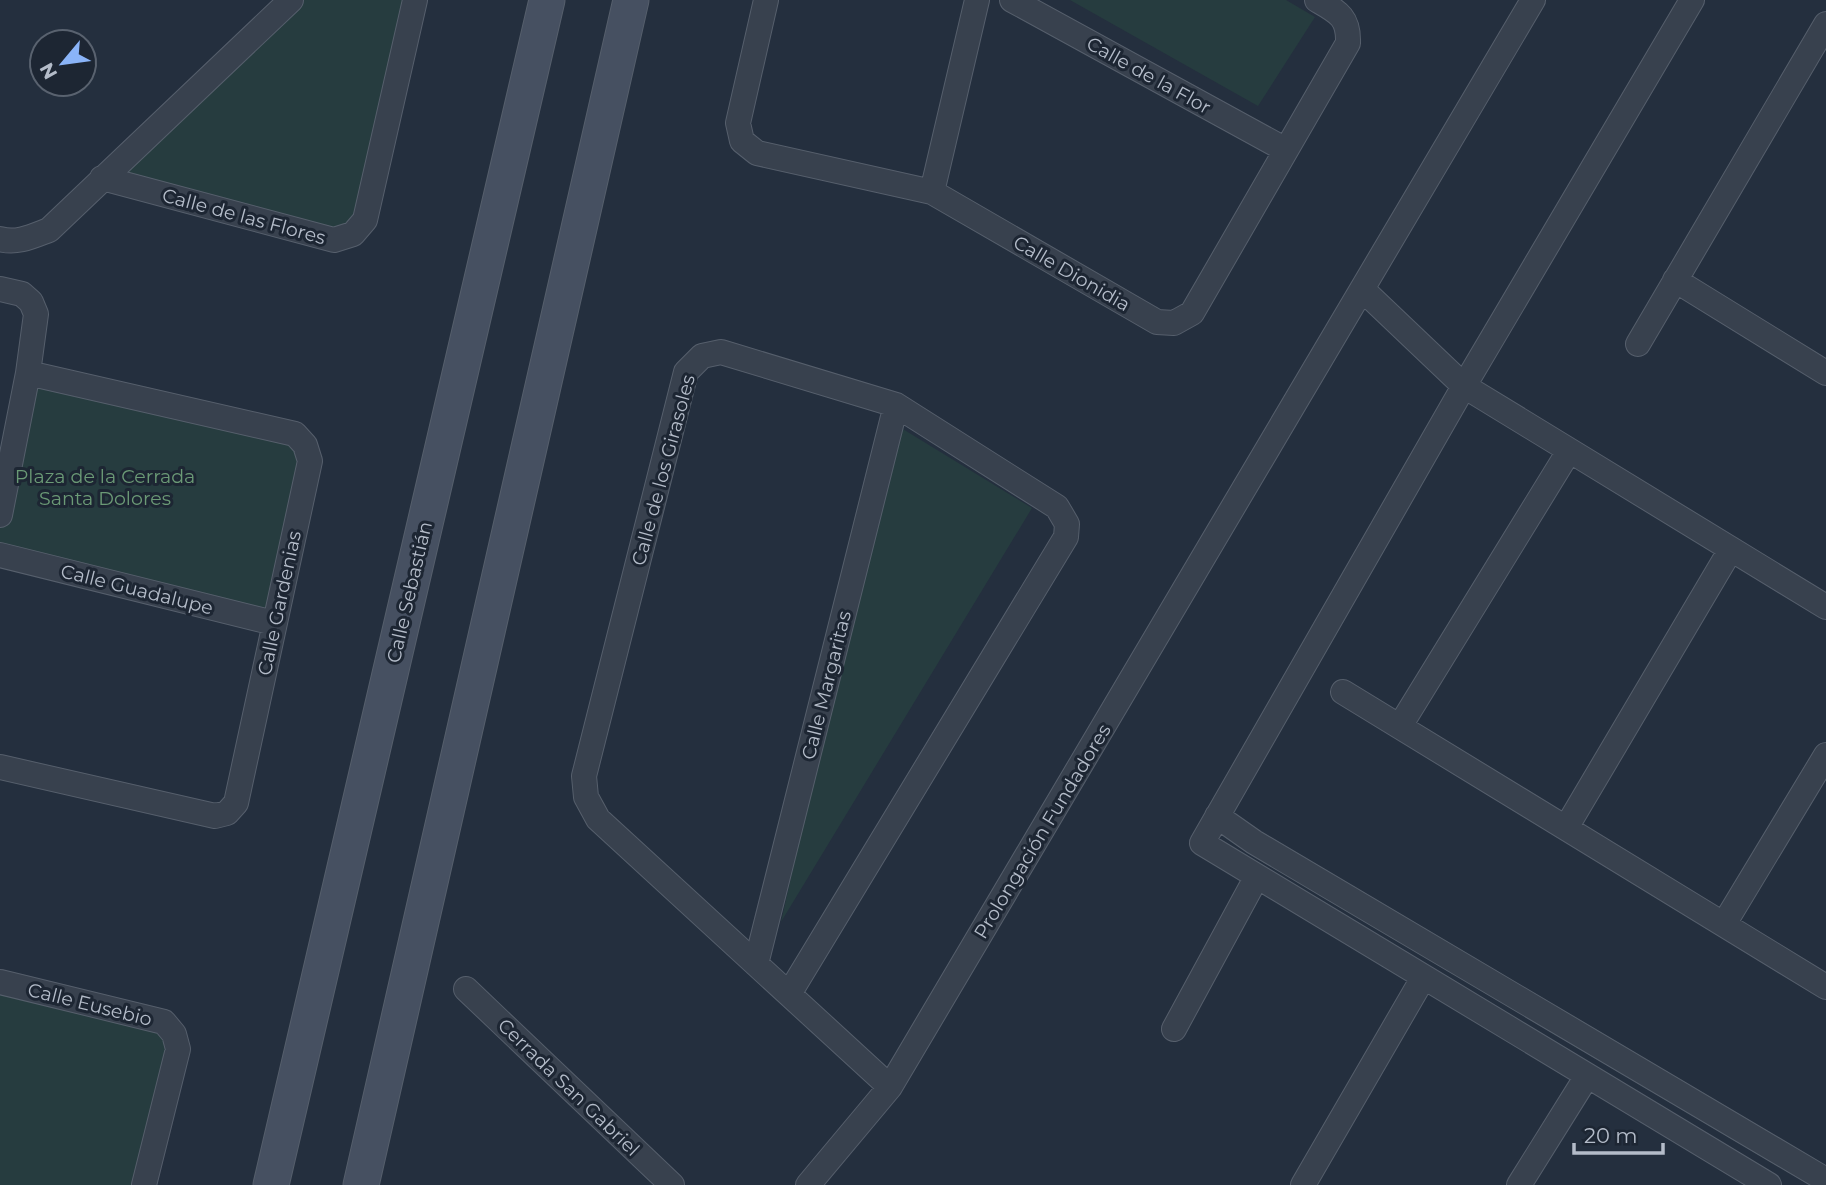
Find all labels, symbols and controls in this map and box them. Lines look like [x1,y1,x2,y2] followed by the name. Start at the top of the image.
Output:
[28,28,98,98] north arrow
[1083,32,1215,119] street label: Calle de la Flor
[35,59,62,83] text: N
[160,184,328,249] street label: Calle de las Flores
[1009,231,1134,316] street label: Calle Dionidia
[627,372,700,568] street label: Calle de los Girasoles
[15,465,195,510] park label: Plaza de la Cerrada Santa Dolores
[382,519,437,665] street label: Calle Sebastián
[253,529,306,678] street label: Calle Gardenias
[58,559,215,620] street label: Calle Guadalupe
[797,608,856,762] street label: Calle Margaritas
[969,720,1116,943] street label: Prolongación Fundadores
[25,978,154,1031] street label: Calle Eusebio
[493,1014,644,1161] street label: Cerrada San Gabriel
[1574,1112,1663,1156] scale bar
[1584,1123,1638,1148] text: 20 m

